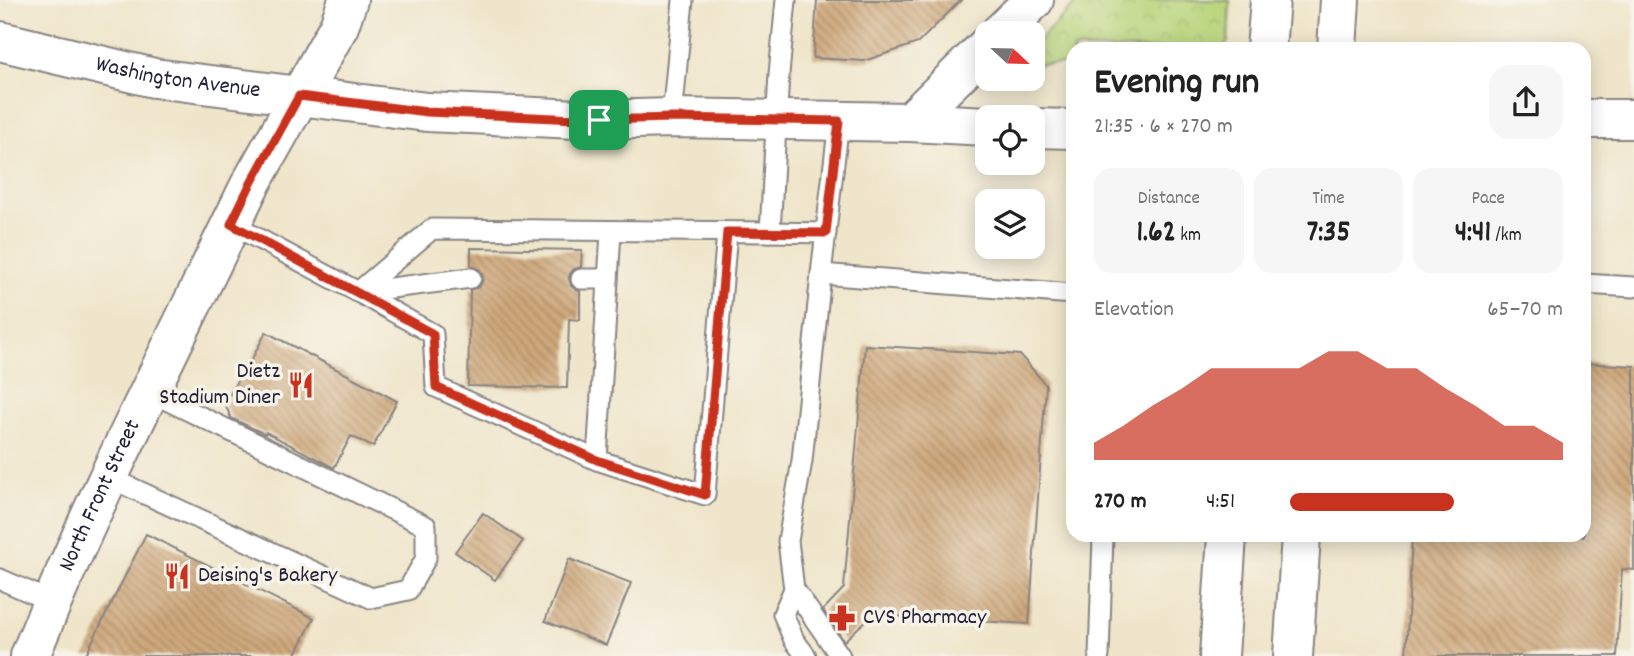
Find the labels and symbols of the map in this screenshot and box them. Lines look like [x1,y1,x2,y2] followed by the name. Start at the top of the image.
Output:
[975,21,1045,91] north arrow
[92,48,262,108] street label: Washington Avenue
[569,90,629,150] pin
[159,356,280,415] place label: Dietz Stadium Diner
[286,370,316,400] restaurant icon: Dietz Stadium Diner
[51,414,150,577] street label: North Front Street
[198,560,338,593] place label: Deising's Bakery
[162,561,192,591] restaurant icon: Deising's Bakery
[863,602,987,635] place label: CVS Pharmacy
[827,603,857,633] pharmacy icon: CVS Pharmacy

